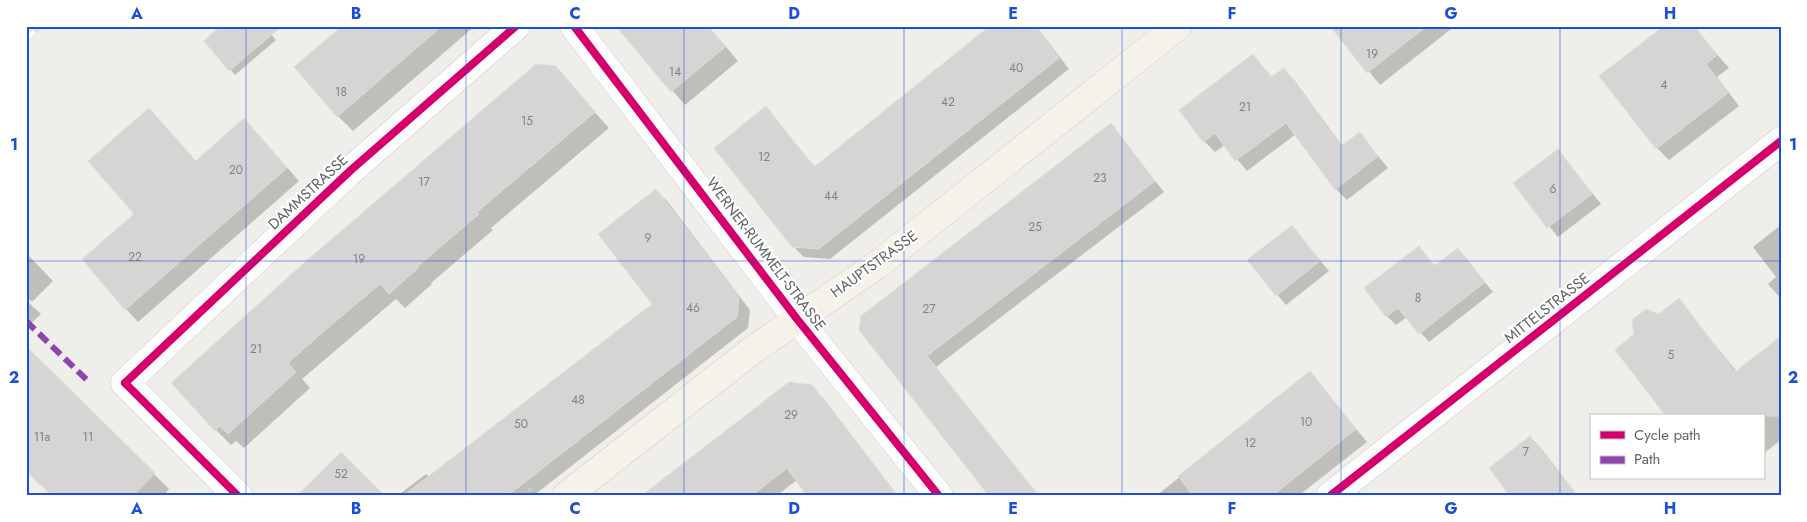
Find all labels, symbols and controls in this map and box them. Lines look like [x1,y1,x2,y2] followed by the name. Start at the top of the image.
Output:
[130,2,143,25] text: A
[351,2,361,25] text: B
[569,2,581,25] text: C
[788,2,800,25] text: D
[1008,2,1018,25] text: E
[1228,2,1236,25] text: F
[1444,2,1458,25] text: G
[1664,2,1676,25] text: H
[1366,45,1378,63] house number: 19
[1009,59,1023,77] house number: 40
[669,63,681,81] house number: 14
[1661,76,1668,94] house number: 4
[335,83,347,101] house number: 18
[941,93,955,111] house number: 42
[1239,98,1251,116] house number: 21
[521,112,533,130] house number: 15
[10,133,18,156] text: 1
[1789,133,1797,156] text: 1
[758,148,770,166] house number: 12
[263,149,353,235] street label: DAMMSTRASSE
[229,161,243,179] house number: 20
[1093,169,1107,187] house number: 23
[418,173,431,191] house number: 17
[701,173,831,335] street label: WERNER-RUMMELT-STRASSE
[1550,180,1557,198] house number: 6
[824,187,838,205] house number: 44
[1028,218,1042,236] house number: 25
[826,225,922,303] street label: HAUPTSTRASSE
[645,229,652,247] house number: 9
[128,248,142,266] house number: 22
[353,250,365,268] house number: 19
[1499,267,1595,349] street label: MITTELSTRASSE
[1415,289,1421,307] house number: 8
[686,299,700,317] house number: 46
[922,300,936,318] house number: 27
[250,340,262,358] house number: 21
[1668,346,1675,364] house number: 5
[9,366,19,389] text: 2
[1788,366,1798,389] text: 2
[571,391,585,409] house number: 48
[784,406,798,424] house number: 29
[1300,413,1312,431] house number: 10
[1590,414,1764,480] legend
[514,415,528,433] house number: 50
[1634,424,1701,446] text: Cycle path
[34,428,51,446] house number: 11a
[83,428,93,446] house number: 11
[1244,434,1256,452] house number: 12
[1523,443,1530,461] house number: 7
[1634,448,1660,470] text: Path
[334,465,348,483] house number: 52
[130,497,143,520] text: A
[351,497,361,520] text: B
[569,497,581,520] text: C
[788,497,800,520] text: D
[1008,497,1018,520] text: E
[1228,497,1236,520] text: F
[1444,497,1458,520] text: G
[1664,497,1676,520] text: H

